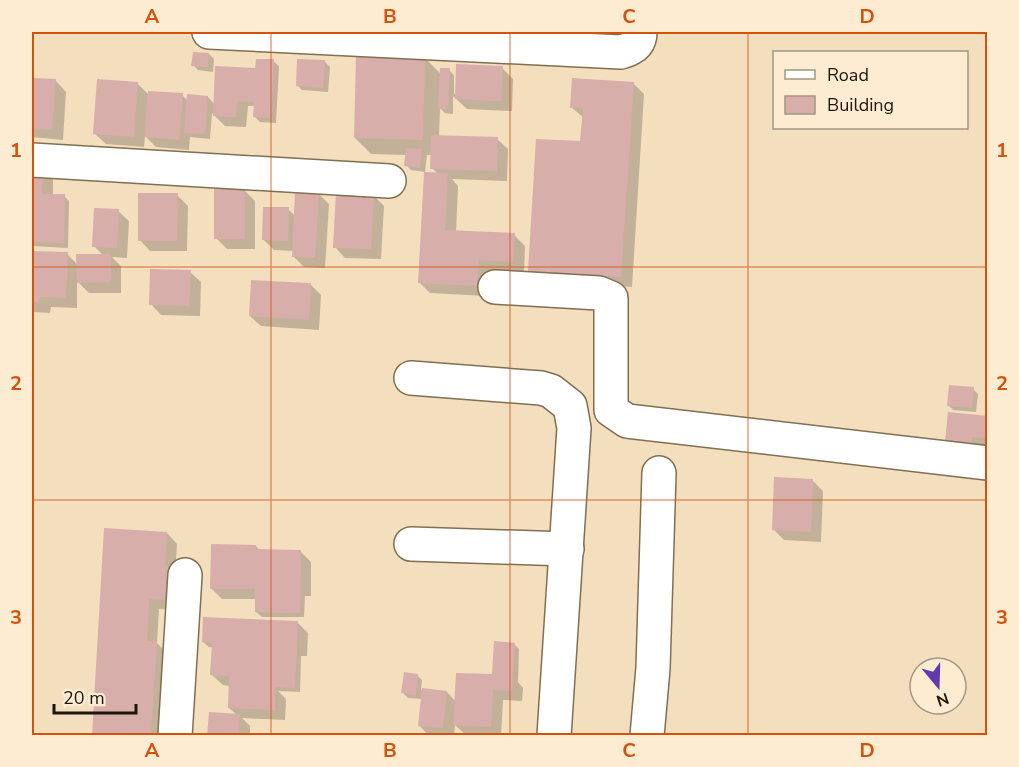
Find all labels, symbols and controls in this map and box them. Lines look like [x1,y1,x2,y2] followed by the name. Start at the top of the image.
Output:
[145,3,160,30] text: A
[383,3,397,30] text: B
[622,3,636,30] text: C
[859,3,875,30] text: D
[773,51,968,129] legend
[827,63,869,87] text: Road
[827,93,894,117] text: Building
[10,137,22,164] text: 1
[996,137,1008,164] text: 1
[10,370,22,397] text: 2
[996,370,1008,397] text: 2
[10,604,22,631] text: 3
[996,604,1008,631] text: 3
[908,656,968,716] north arrow
[54,677,136,715] scale bar
[63,686,105,710] text: 20 m
[933,687,952,712] text: N
[145,737,160,764] text: A
[383,737,397,764] text: B
[622,737,636,764] text: C
[859,737,875,764] text: D

